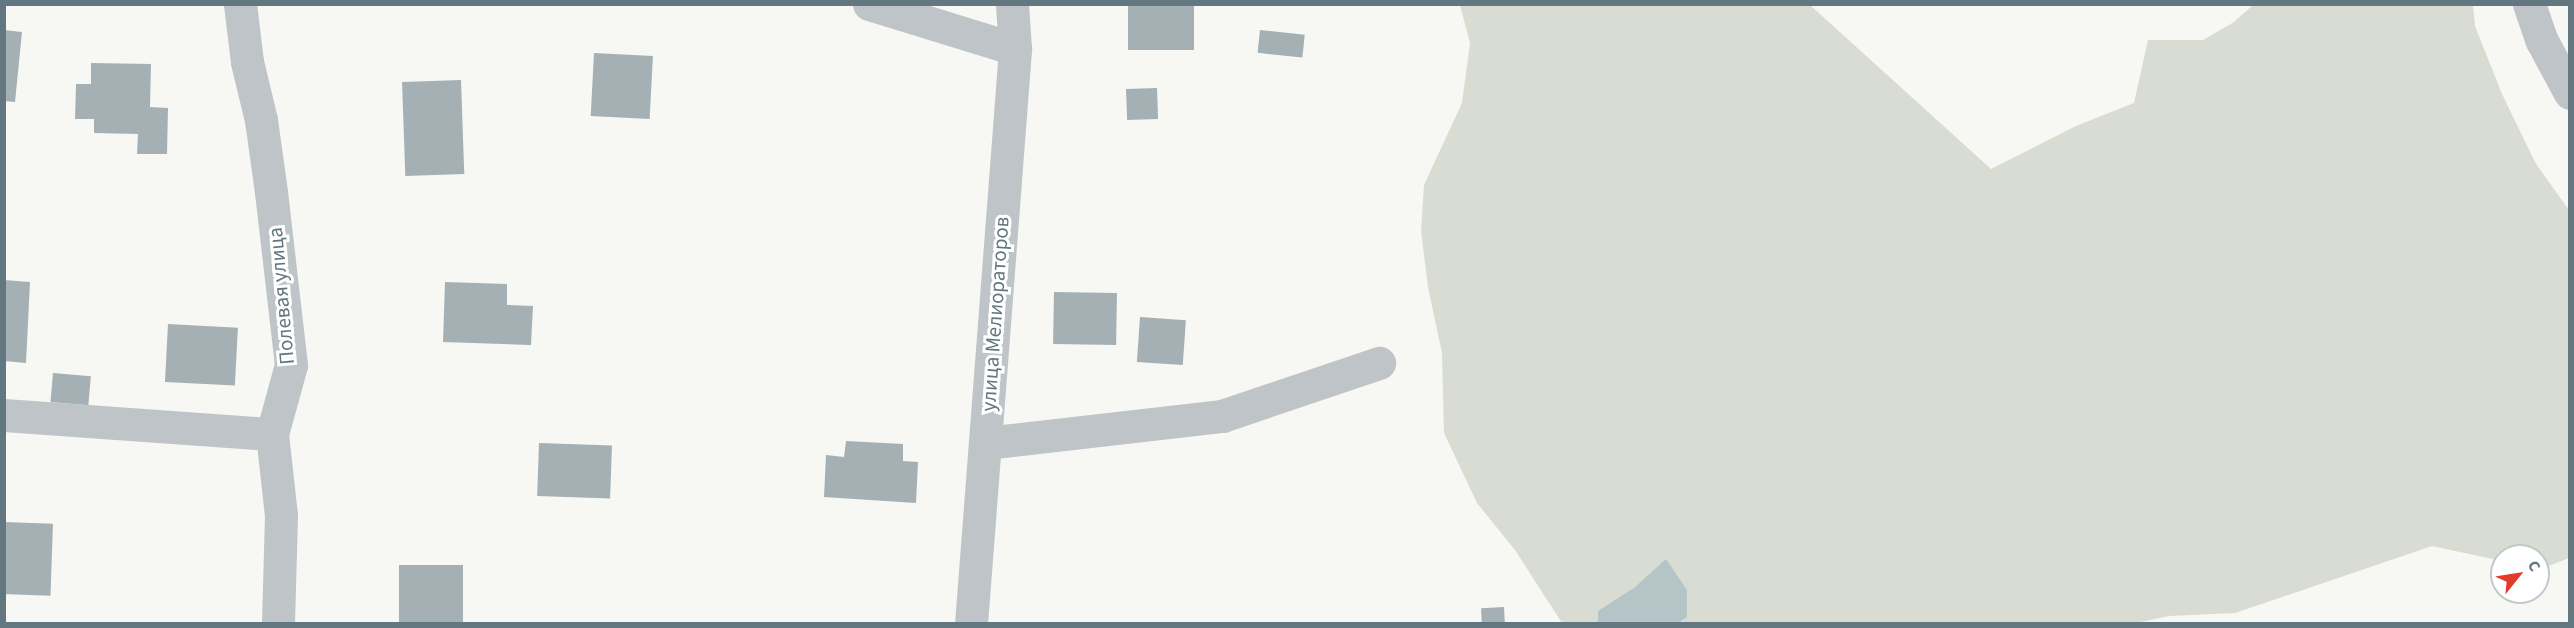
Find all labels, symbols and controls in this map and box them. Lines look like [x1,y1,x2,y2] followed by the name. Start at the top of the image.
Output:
[976,216,1014,412] street label: улица Мелиораторов
[262,226,300,366] street label: Полевая улица
[2490,544,2550,604] north arrow
[2522,556,2546,576] text: С

